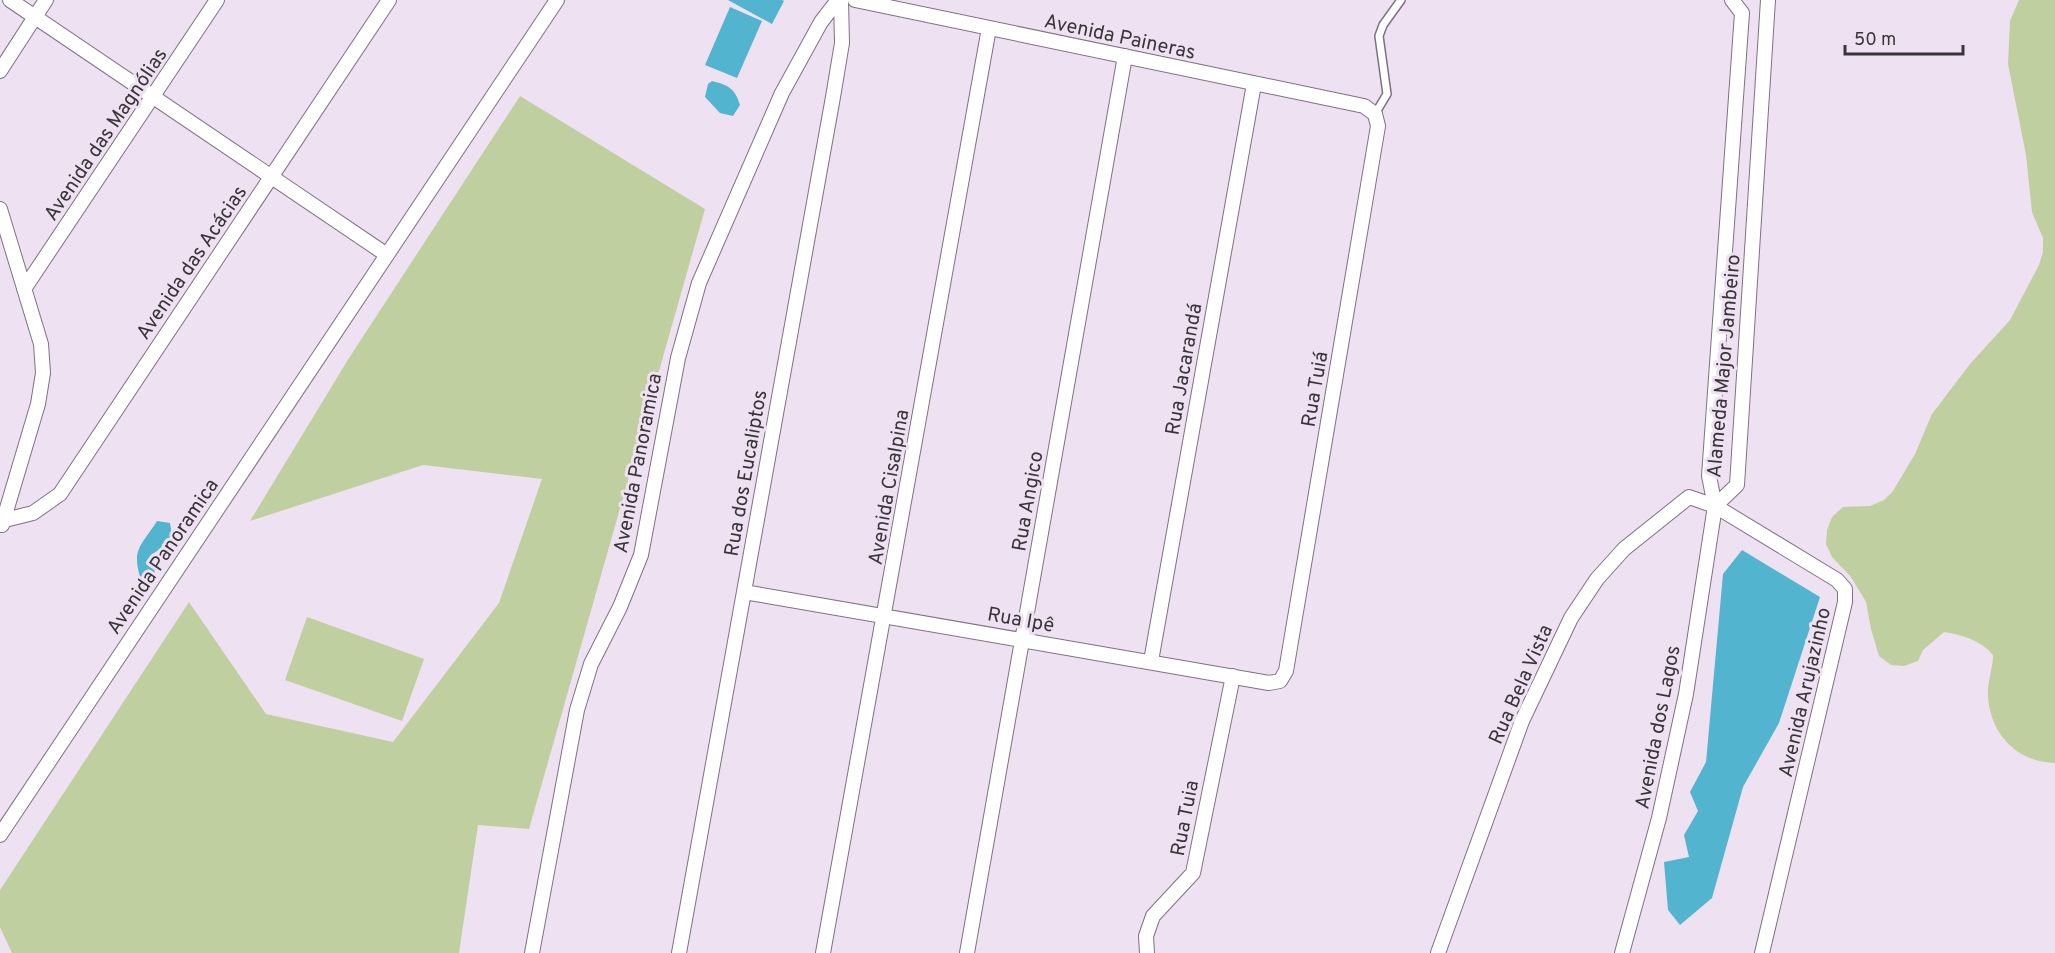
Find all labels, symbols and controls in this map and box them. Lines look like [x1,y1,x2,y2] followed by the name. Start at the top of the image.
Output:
[1042,9,1198,67] street label: Avenida Paineras
[1845,18,1964,56] scale bar
[1854,29,1896,52] text: 50 m
[39,44,174,227] street label: Avenida das Magnólias
[131,181,254,345] street label: Avenida das Acácias
[1702,253,1748,479] street label: Alameda Major Jambeiro
[1161,301,1209,437] street label: Rua Jacarandá
[1297,349,1335,429] street label: Rua Tuiá
[609,371,669,555] street label: Avenida Panoramica
[720,388,774,559] street label: Rua dos Eucaliptos
[863,407,916,567] street label: Avenida Cisalpina
[1007,449,1051,554] street label: Rua Angico
[102,474,225,640] street label: Avenida Panoramica
[985,602,1056,640] street label: Rua Ipê
[1774,605,1838,780] street label: Avenida Arujazinho
[1484,621,1560,749] street label: Rua Bela Vista
[1630,643,1688,811] street label: Avenida dos Lagos
[1166,778,1206,858] street label: Rua Tuia

